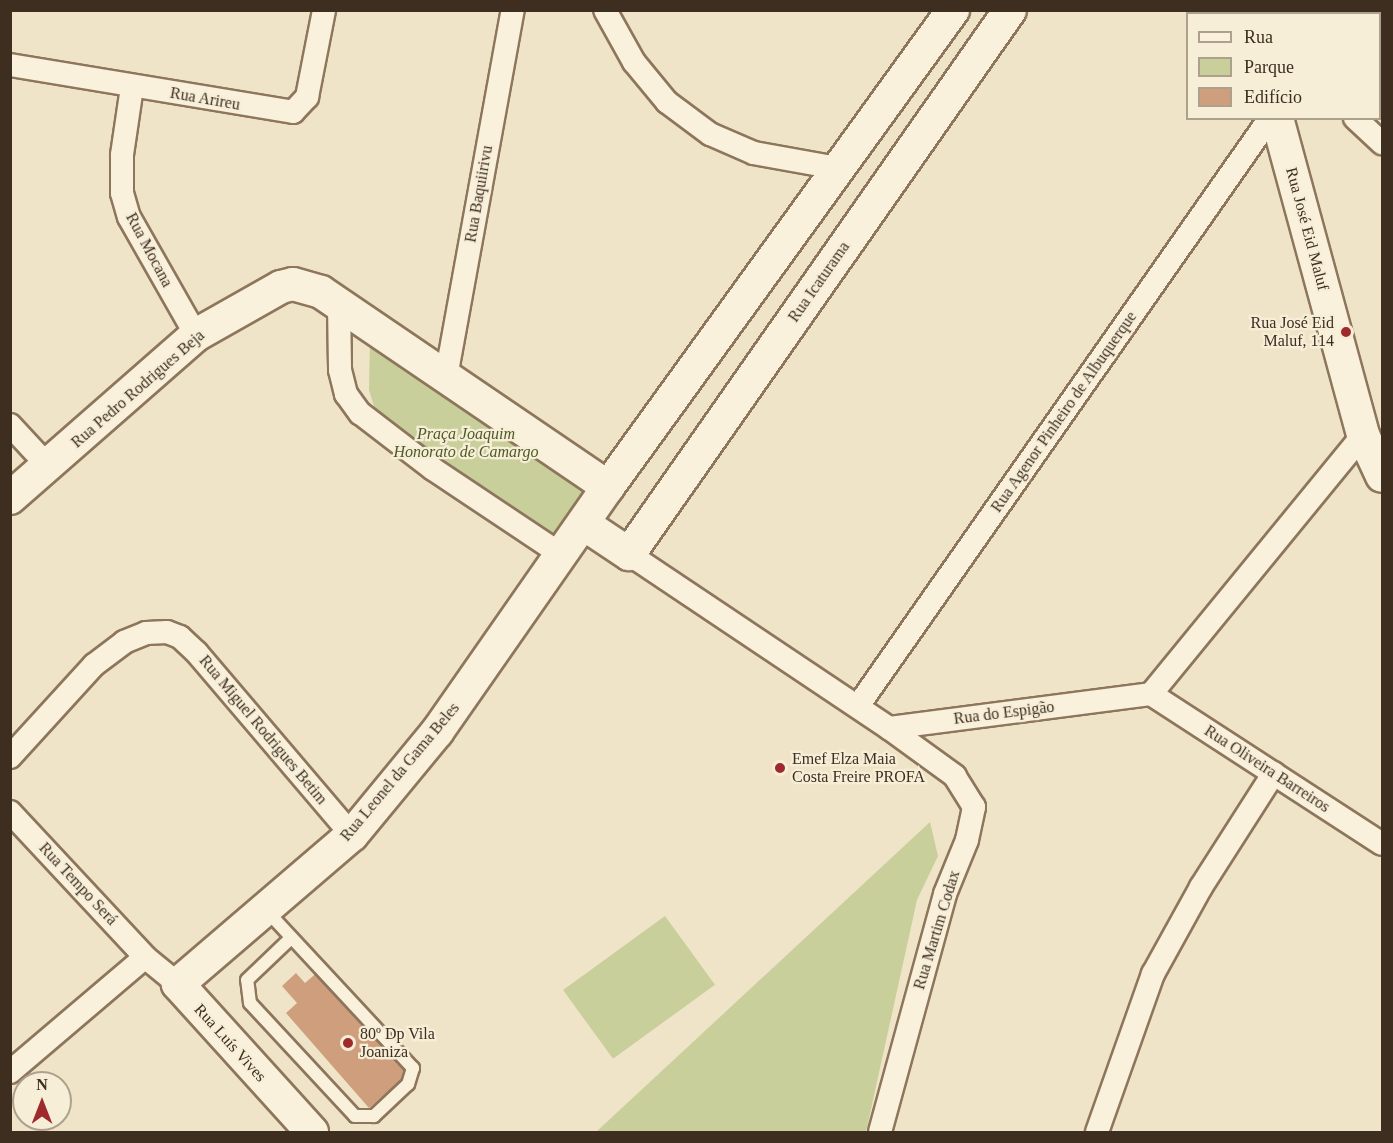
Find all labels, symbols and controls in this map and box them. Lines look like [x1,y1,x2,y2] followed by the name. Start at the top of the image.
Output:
[1186,12,1381,120] legend
[1244,27,1273,47] text: Rua
[1244,57,1294,77] text: Parque
[168,83,242,115] street label: Rua Arireu
[1244,87,1302,107] text: Edifício
[461,144,497,244] street label: Rua Baquiirivu
[1281,165,1333,293] street label: Rua José Eid Maluf
[121,210,177,290] street label: Rua Mocana
[784,238,854,326] street label: Rua Icaturama
[987,307,1141,517] street label: Rua Agenor Pinheiro de Albuquerque
[1250,313,1334,351] place label: Rua José Eid Maluf, 114
[1339,325,1353,339] marker: Rua José Eid Maluf, 114
[67,326,209,452] street label: Rua Pedro Rodrigues Beja
[393,424,539,462] park label: Praça Joaquim Honorato de Camargo
[195,651,331,809] street label: Rua Miguel Rodrigues Betim
[953,697,1055,729] street label: Rua do Espigão
[336,699,464,845] street label: Rua Leonel da Gama Beles
[1201,721,1333,817] street label: Rua Oliveira Barreiros
[792,749,925,787] place label: Emef Elza Maia Costa Freire PROFA
[773,761,787,775] marker: Emef Elza Maia Costa Freire PROFA
[35,839,121,929] street label: Rua Tempo Será
[910,868,964,992] street label: Rua Martim Codax
[190,1000,270,1086] street label: Rua Luís Vives
[360,1024,435,1062] place label: 80º Dp Vila Joaniza
[341,1036,355,1050] marker: 80º Dp Vila Joaniza
[12,1071,72,1131] north arrow
[36,1076,48,1093] text: N

